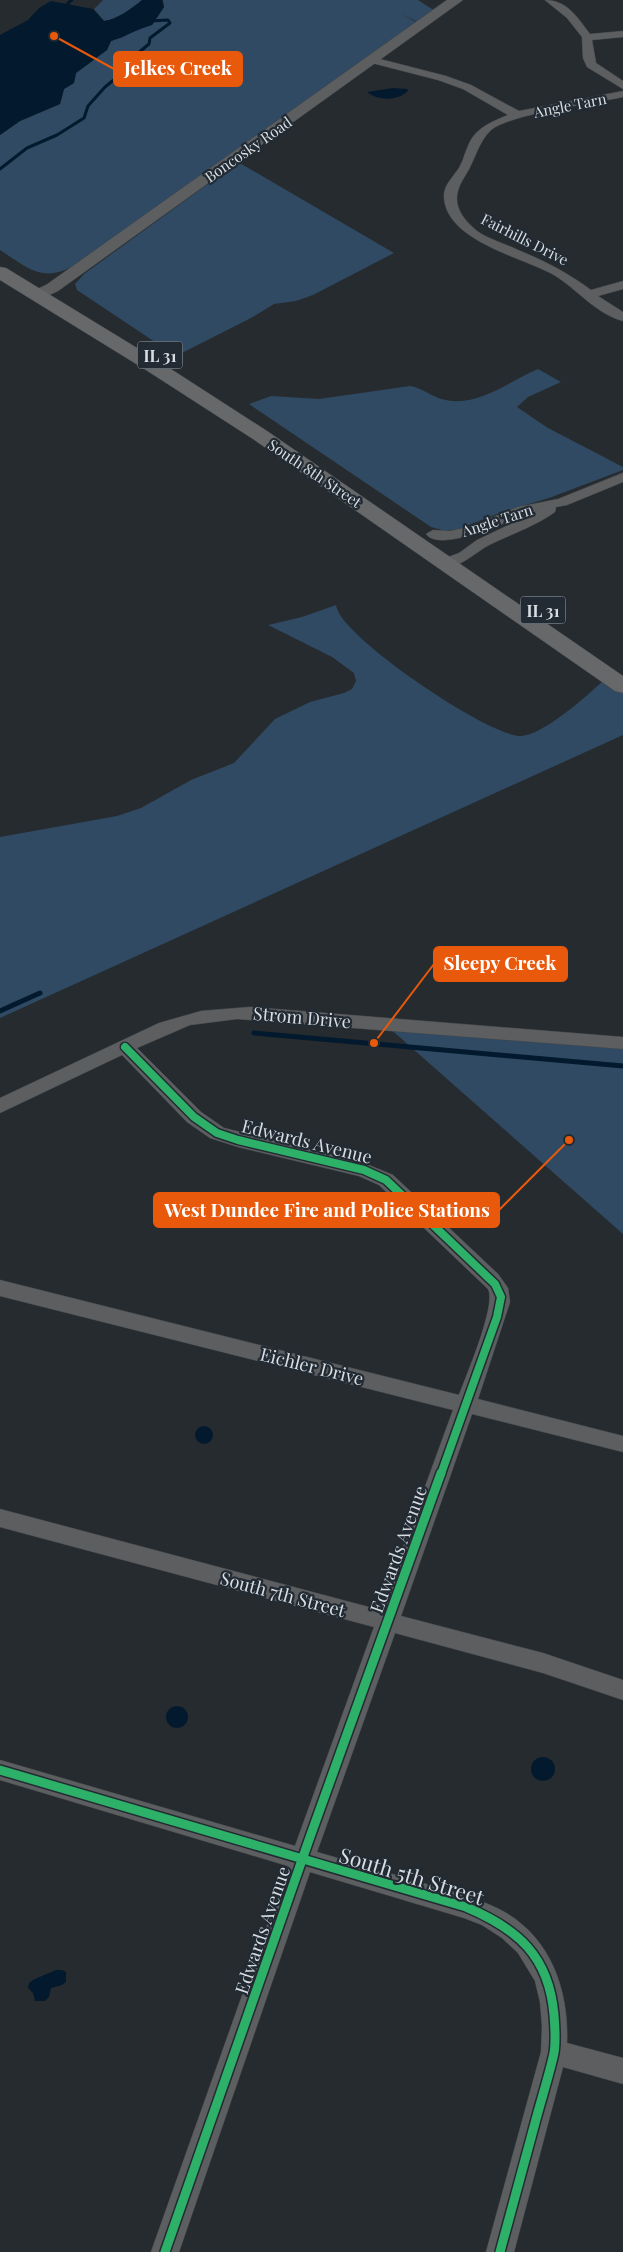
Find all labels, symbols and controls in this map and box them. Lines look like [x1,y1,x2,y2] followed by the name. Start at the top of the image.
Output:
[114,52,242,86] callout: Jelkes Creek
[123,54,233,80] text: Jelkes Creek
[531,88,608,122] street label: Angle Tarn
[200,111,296,186] street label: Boncosky Road
[478,208,572,270] street label: Fairhills Drive
[138,342,182,368] road number: IL 31
[264,434,366,512] street label: South 8th Street
[458,499,535,541] street label: Angle Tarn
[520,596,566,624] road number: IL 31
[434,947,567,981] callout: Sleepy Creek
[443,949,557,975] text: Sleepy Creek
[252,1001,352,1033] street label: Strom Drive
[239,1113,375,1169] street label: Edwards Avenue
[154,1193,499,1227] callout: West Dundee Fire and Police Stations
[163,1196,490,1222] text: West Dundee Fire and Police Stations
[258,1342,366,1390] street label: Eichler Drive
[364,1482,432,1616] street label: Edwards Avenue
[218,1566,349,1622] street label: South 7th Street
[336,1840,488,1911] street label: South 5th Street
[229,1863,295,1997] street label: Edwards Avenue

